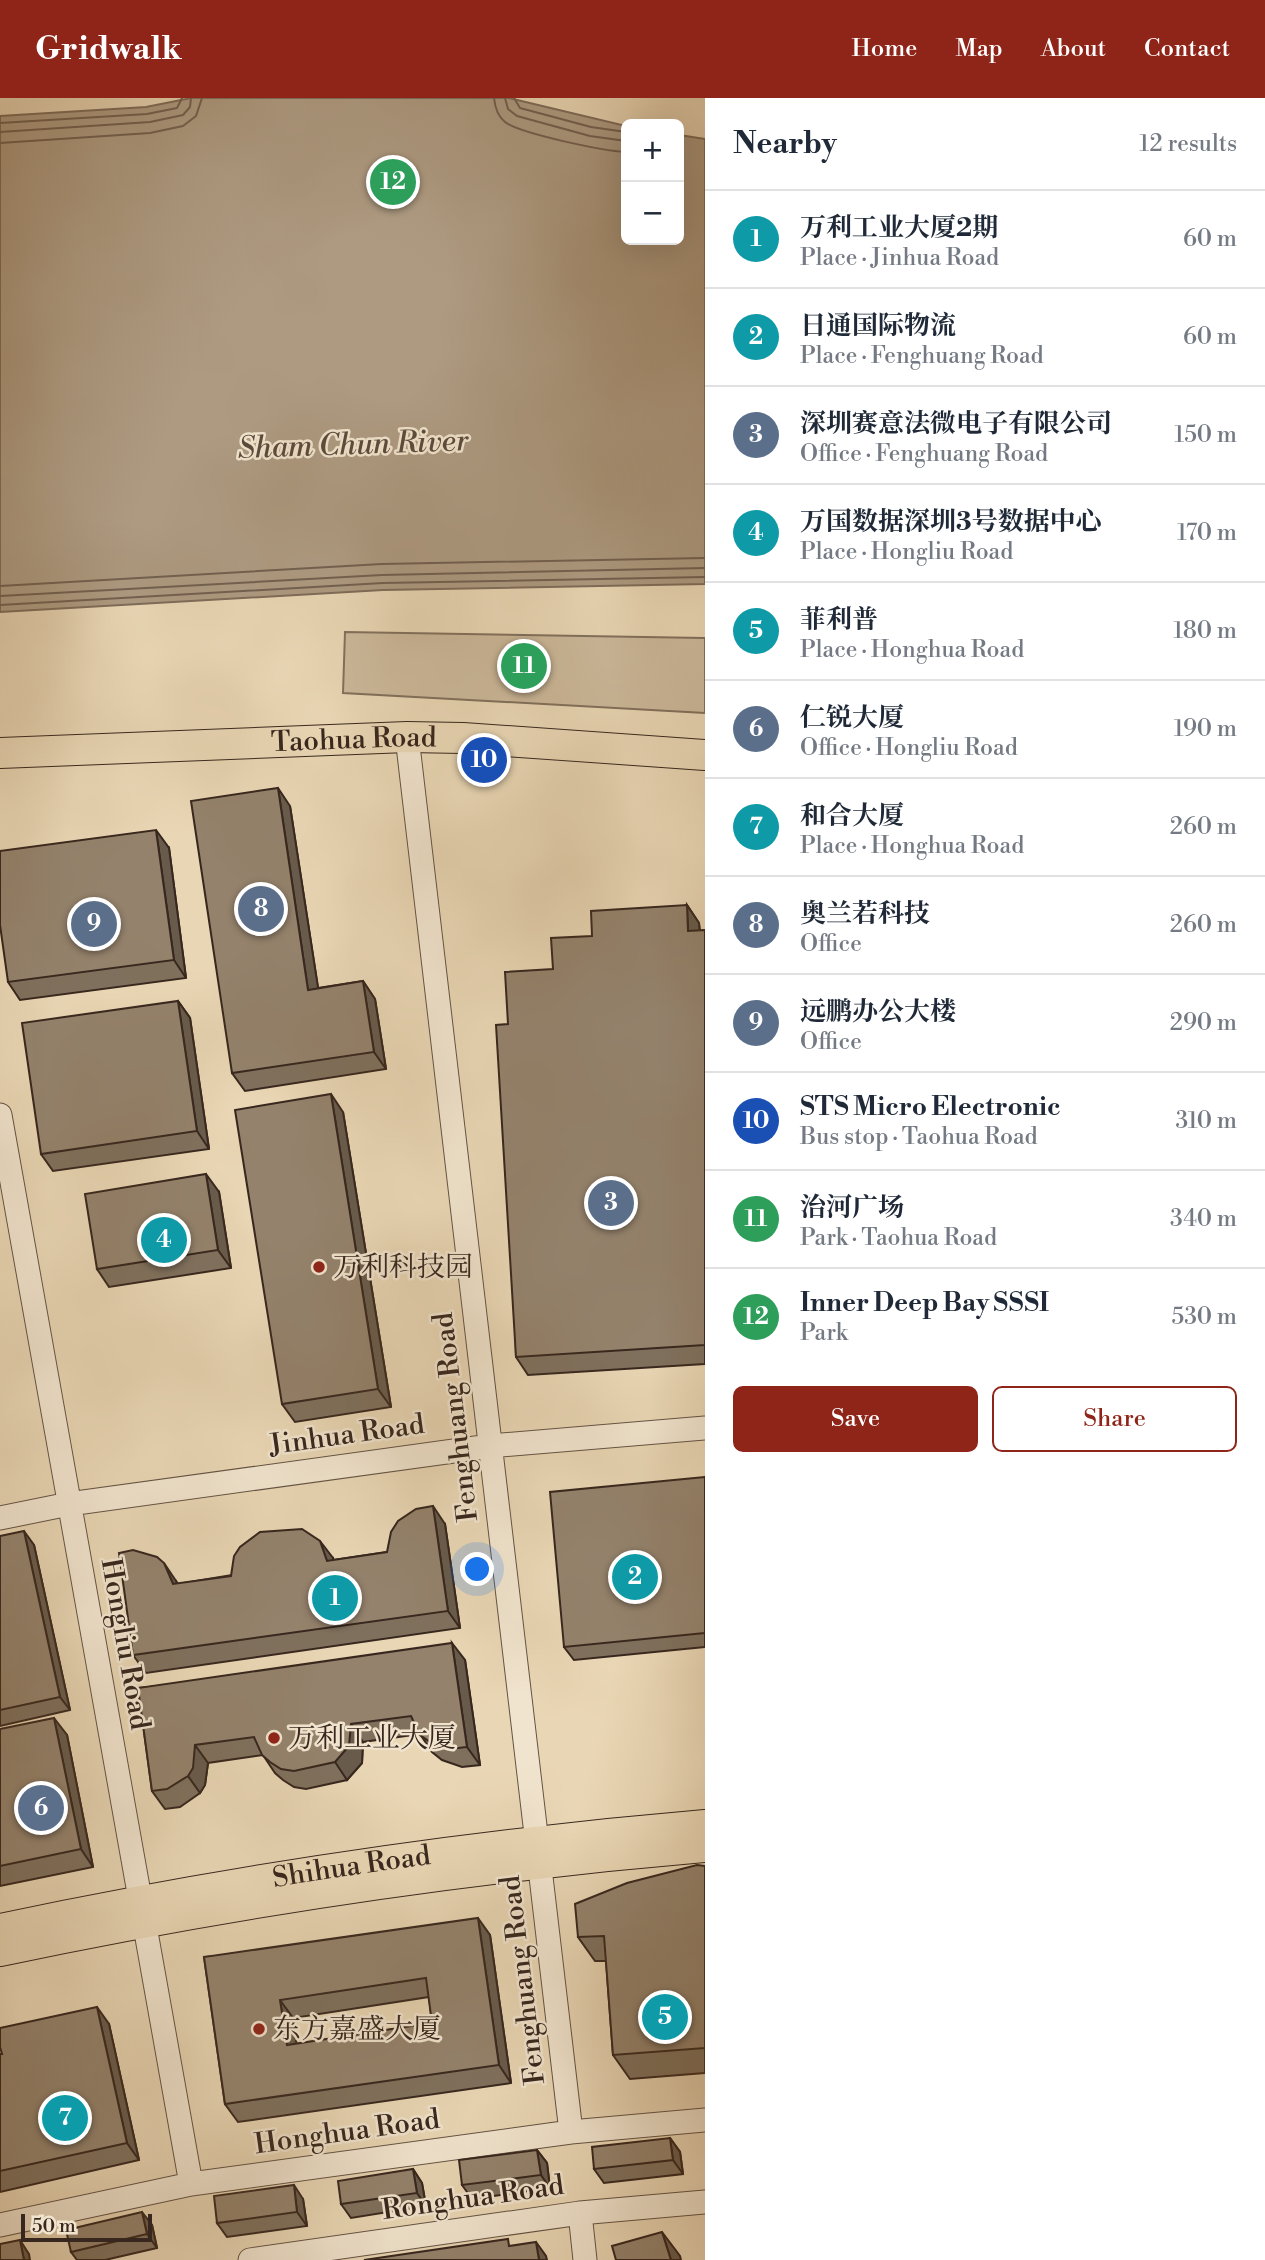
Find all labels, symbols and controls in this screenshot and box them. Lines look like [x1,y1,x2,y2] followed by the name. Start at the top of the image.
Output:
[35,29,182,70] text: Gridwalk
[852,34,917,64] text: Home
[955,34,1003,64] text: Map
[1041,34,1106,64] text: About
[1144,34,1230,64] text: Contact
[621,119,684,245] map controls
[621,119,684,182] button: +
[733,125,837,163] text: Nearby
[1139,130,1237,158] text: 12 results
[370,156,416,208] pin: 12
[621,182,684,245] button: −
[800,212,998,244] text: 万利工业大厦2期
[750,225,762,253] text: 1
[1183,225,1237,253] text: 60 m
[800,244,999,272] text: Place · Jinhua Road
[800,310,956,342] text: 日通国际物流
[749,323,763,351] text: 2
[1183,323,1237,351] text: 60 m
[800,342,1044,370] text: Place · Fenghuang Road
[800,408,1112,440] text: 深圳赛意法微电子有限公司
[749,421,763,449] text: 3
[1174,421,1237,449] text: 150 m
[237,422,470,468] water label: Sham Chun River
[800,440,1048,468] text: Office · Fenghuang Road
[800,506,1102,538] text: 万国数据深圳3号数据中心
[748,519,764,547] text: 4
[1177,519,1237,547] text: 170 m
[800,538,1013,566] text: Place · Hongliu Road
[800,604,878,636] text: 菲利普
[749,617,763,645] text: 5
[1173,617,1237,645] text: 180 m
[800,636,1024,664] text: Place · Honghua Road
[501,640,547,692] pin: 11
[800,702,904,734] text: 仁锐大厦
[749,715,763,743] text: 6
[1174,715,1237,743] text: 190 m
[270,719,437,760] street label: Taohua Road
[461,734,507,786] pin: 10
[800,734,1018,762] text: Office · Hongliu Road
[800,800,904,832] text: 和合大厦
[749,813,763,841] text: 7
[1170,813,1237,841] text: 260 m
[800,832,1024,860] text: Place · Honghua Road
[238,883,284,935] pin: 8
[71,898,117,950] pin: 9
[800,898,930,930] text: 奥兰若科技
[749,911,763,939] text: 8
[1170,911,1237,939] text: 260 m
[800,930,862,958] text: Office
[800,996,956,1028] text: 远鹏办公大楼
[749,1009,763,1037] text: 9
[1170,1009,1237,1037] text: 290 m
[800,1028,862,1056] text: Office
[800,1091,1061,1123] text: STS Micro Electronic
[742,1107,770,1135] text: 10
[1176,1107,1237,1135] text: 310 m
[800,1123,1038,1151] text: Bus stop · Taohua Road
[588,1177,634,1229] pin: 3
[800,1192,904,1224] text: 治河广场
[745,1205,767,1233] text: 11
[1170,1205,1237,1233] text: 340 m
[141,1214,187,1266] pin: 4
[800,1224,997,1252] text: Park · Taohua Road
[333,1250,473,1285] place label: 万利科技园
[311,1259,327,1275] marker: 万利科技园
[800,1287,1049,1319] text: Inner Deep Bay SSSI
[743,1303,769,1331] text: 12
[1171,1303,1237,1331] text: 530 m
[426,1310,486,1524] street label: Fenghuang Road
[800,1319,848,1347] text: Park
[733,1386,978,1452] button: Save
[992,1386,1237,1452] button: Share
[266,1407,427,1463] street label: Jinhua Road
[612,1551,658,1603] pin: 2
[460,1552,494,1586] your location
[93,1556,157,1733] street label: Hongliu Road
[312,1572,358,1624] pin: 1
[288,1721,456,1756] place label: 万利工业大厦
[266,1730,282,1746] marker: 万利工业大厦
[18,1782,64,1834] pin: 6
[270,1838,433,1896] street label: Shihua Road
[493,1873,553,2087] street label: Fenghuang Road
[642,1991,688,2043] pin: 5
[273,2012,441,2047] place label: 东方嘉盛大厦
[251,2021,267,2037] marker: 东方嘉盛大厦
[42,2092,88,2144] pin: 7
[252,2102,442,2162] street label: Honghua Road
[380,2168,566,2228] street label: Ronghua Road
[21,2211,152,2243] scale bar
[32,2214,76,2238] text: 50 m

